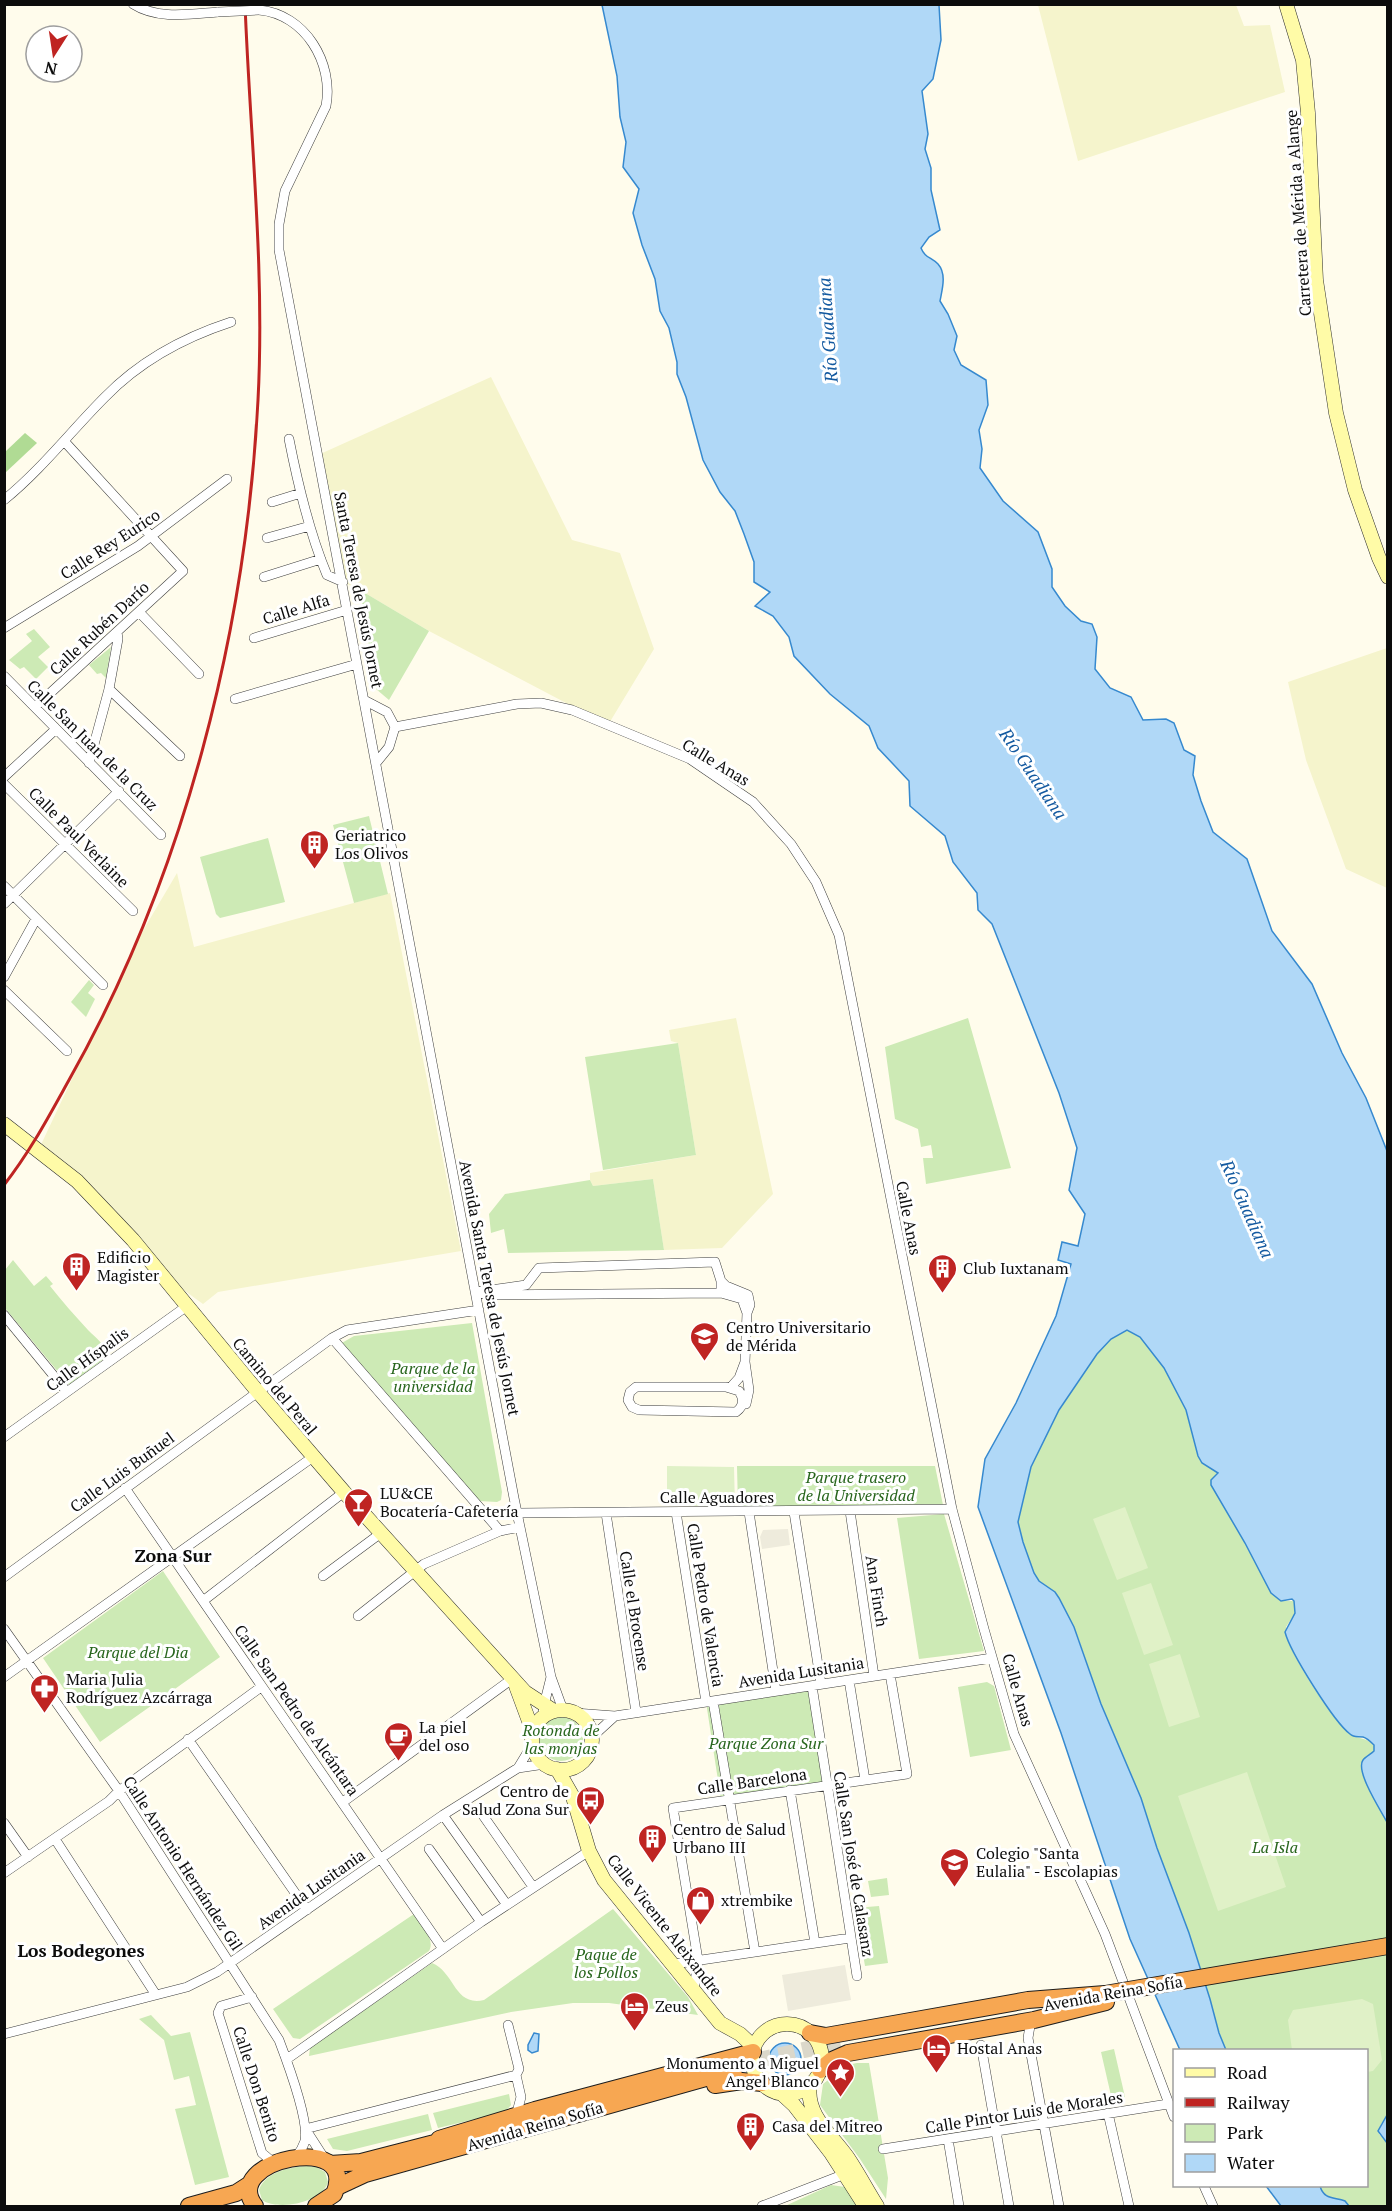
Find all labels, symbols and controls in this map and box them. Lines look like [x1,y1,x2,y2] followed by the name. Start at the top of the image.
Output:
[24,24,84,84] north arrow
[43,57,59,81] text: N
[1280,109,1316,317] street label: Carretera de Mérida a Alange
[811,277,843,384] water label: Río Guadiana
[329,490,389,690] street label: Santa Teresa de Jesús Jornet
[56,503,164,585] street label: Calle Rey Eurico
[44,576,154,680] street label: Calle Rubén Darío
[260,588,332,630] street label: Calle Alfa
[23,675,163,815] street label: Calle San Juan de la Cruz
[994,722,1073,824] water label: Río Guadiana
[678,733,754,791] street label: Calle Anas
[24,782,134,892] street label: Calle Paul Verlaine
[335,824,409,864] place label: Geriatrico Los Olivos
[298,828,330,870] building icon: Geriatrico Los Olivos
[1215,1155,1280,1262] water label: Río Guadiana
[454,1158,526,1418] street label: Avenida Santa Teresa de Jesús Jornet
[891,1179,927,1257] street label: Calle Anas
[97,1246,160,1286] place label: Edificio Magister
[60,1250,92,1292] building icon: Edificio Magister
[926,1252,958,1294] building icon: Club Iuxtanam
[963,1257,1069,1279] place label: Club Iuxtanam
[726,1316,871,1356] place label: Centro Universitario de Mérida
[689,1320,721,1362] school or university icon: Centro Universitario de Mérida
[41,1322,133,1396] street label: Calle Híspalis
[228,1333,322,1440] street label: Camino del Peral
[390,1357,475,1397] park label: Parque de la universidad
[65,1427,179,1517] street label: Calle Luis Buñuel
[797,1466,915,1506] park label: Parque trasero de la Universidad
[380,1482,519,1522] place label: LU&CE Bocatería-Cafetería
[343,1486,375,1528] bar icon: LU&CE Bocatería-Cafetería
[660,1486,774,1508] street label: Calle Aguadores
[682,1521,730,1689] street label: Calle Pedro de Valencia
[134,1543,212,1567] district label: Zona Sur
[615,1549,655,1673] street label: Calle el Brocense
[860,1554,894,1629] street label: Ana Finch
[229,1620,365,1800] street label: Calle San Pedro de Alcántara
[87,1641,188,1663] park label: Parque del Dia
[737,1651,865,1693] street label: Avenida Lusitania
[997,1651,1039,1729] street label: Calle Anas
[66,1668,212,1708] place label: Maria Julia Rodríguez Azcárraga
[29,1672,61,1714] pharmacy icon: Maria Julia Rodríguez Azcárraga
[419,1716,469,1756] place label: La piel del oso
[521,1719,600,1759] park label: Rotonda de las monjas
[382,1720,414,1762] cafe icon: La piel del oso
[708,1732,824,1754] park label: Parque Zona Sur
[696,1762,808,1800] street label: Calle Barcelona
[828,1770,880,1958] street label: Calle San José de Calasanz
[118,1771,248,1955] street label: Calle Antonio Hernández Gil
[462,1780,570,1820] place label: Centro de Salud Zona Sur
[574,1784,606,1826] bus stop icon: Centro de Salud Zona Sur
[673,1818,786,1858] place label: Centro de Salud Urbano III
[636,1822,668,1864] building icon: Centro de Salud Urbano III
[1251,1836,1298,1858] park label: La Isla
[976,1842,1118,1882] place label: Colegio "Santa Eulalia" - Escolapias
[253,1844,369,1934] street label: Avenida Lusitania
[939,1846,971,1888] school or university icon: Colegio "Santa Eulalia" - Escolapias
[602,1849,728,2001] street label: Calle Vicente Aleixandre
[684,1884,716,1926] shop icon: xtrembike
[721,1889,793,1911] place label: xtrembike
[17,1938,145,1962] district label: Los Bodegones
[574,1943,638,1983] park label: Paque de los Pollos
[1042,1970,1184,2016] street label: Avenida Reina Sofía
[618,1990,650,2032] hotel icon: Zeus
[655,1995,689,2017] place label: Zeus
[228,2023,286,2145] street label: Calle Don Benito
[920,2032,952,2074] hotel icon: Hostal Anas
[957,2037,1042,2059] place label: Hostal Anas
[1173,2049,1368,2187] legend
[666,2052,819,2092] place label: Monumento a Miguel Angel Blanco
[824,2056,856,2098] place icon: Monumento a Miguel Angel Blanco
[1227,2060,1267,2084] text: Road
[924,2085,1124,2138] street label: Calle Pintor Luis de Morales
[1227,2090,1291,2114] text: Railway
[464,2096,606,2156] street label: Avenida Reina Sofía
[735,2110,767,2152] building icon: Casa del Mitreo
[772,2115,883,2137] place label: Casa del Mitreo
[1227,2120,1264,2144] text: Park
[1227,2150,1274,2174] text: Water

